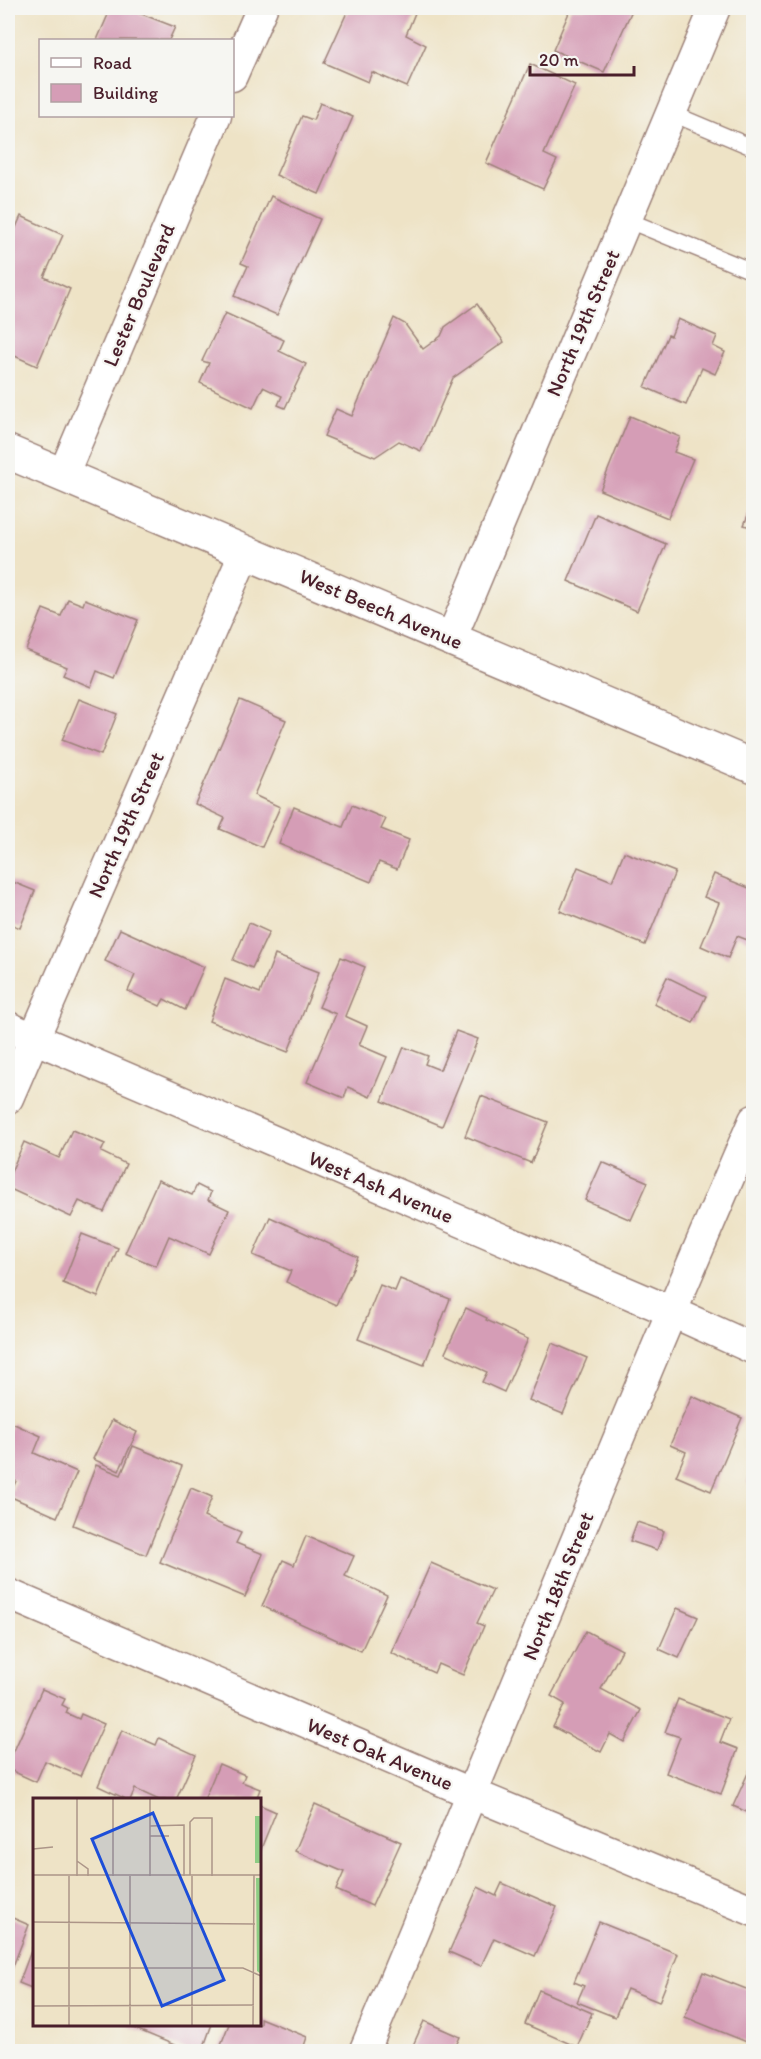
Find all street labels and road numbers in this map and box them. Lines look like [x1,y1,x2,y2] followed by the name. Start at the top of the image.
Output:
[97,219,180,370] street label: Lester Boulevard
[540,246,625,400] street label: North 19th Street
[296,563,467,654] street label: West Beech Avenue
[82,748,169,902] street label: North 19th Street
[305,1145,457,1228] street label: West Ash Avenue
[516,1508,599,1664] street label: North 18th Street
[303,1711,457,1796] street label: West Oak Avenue

